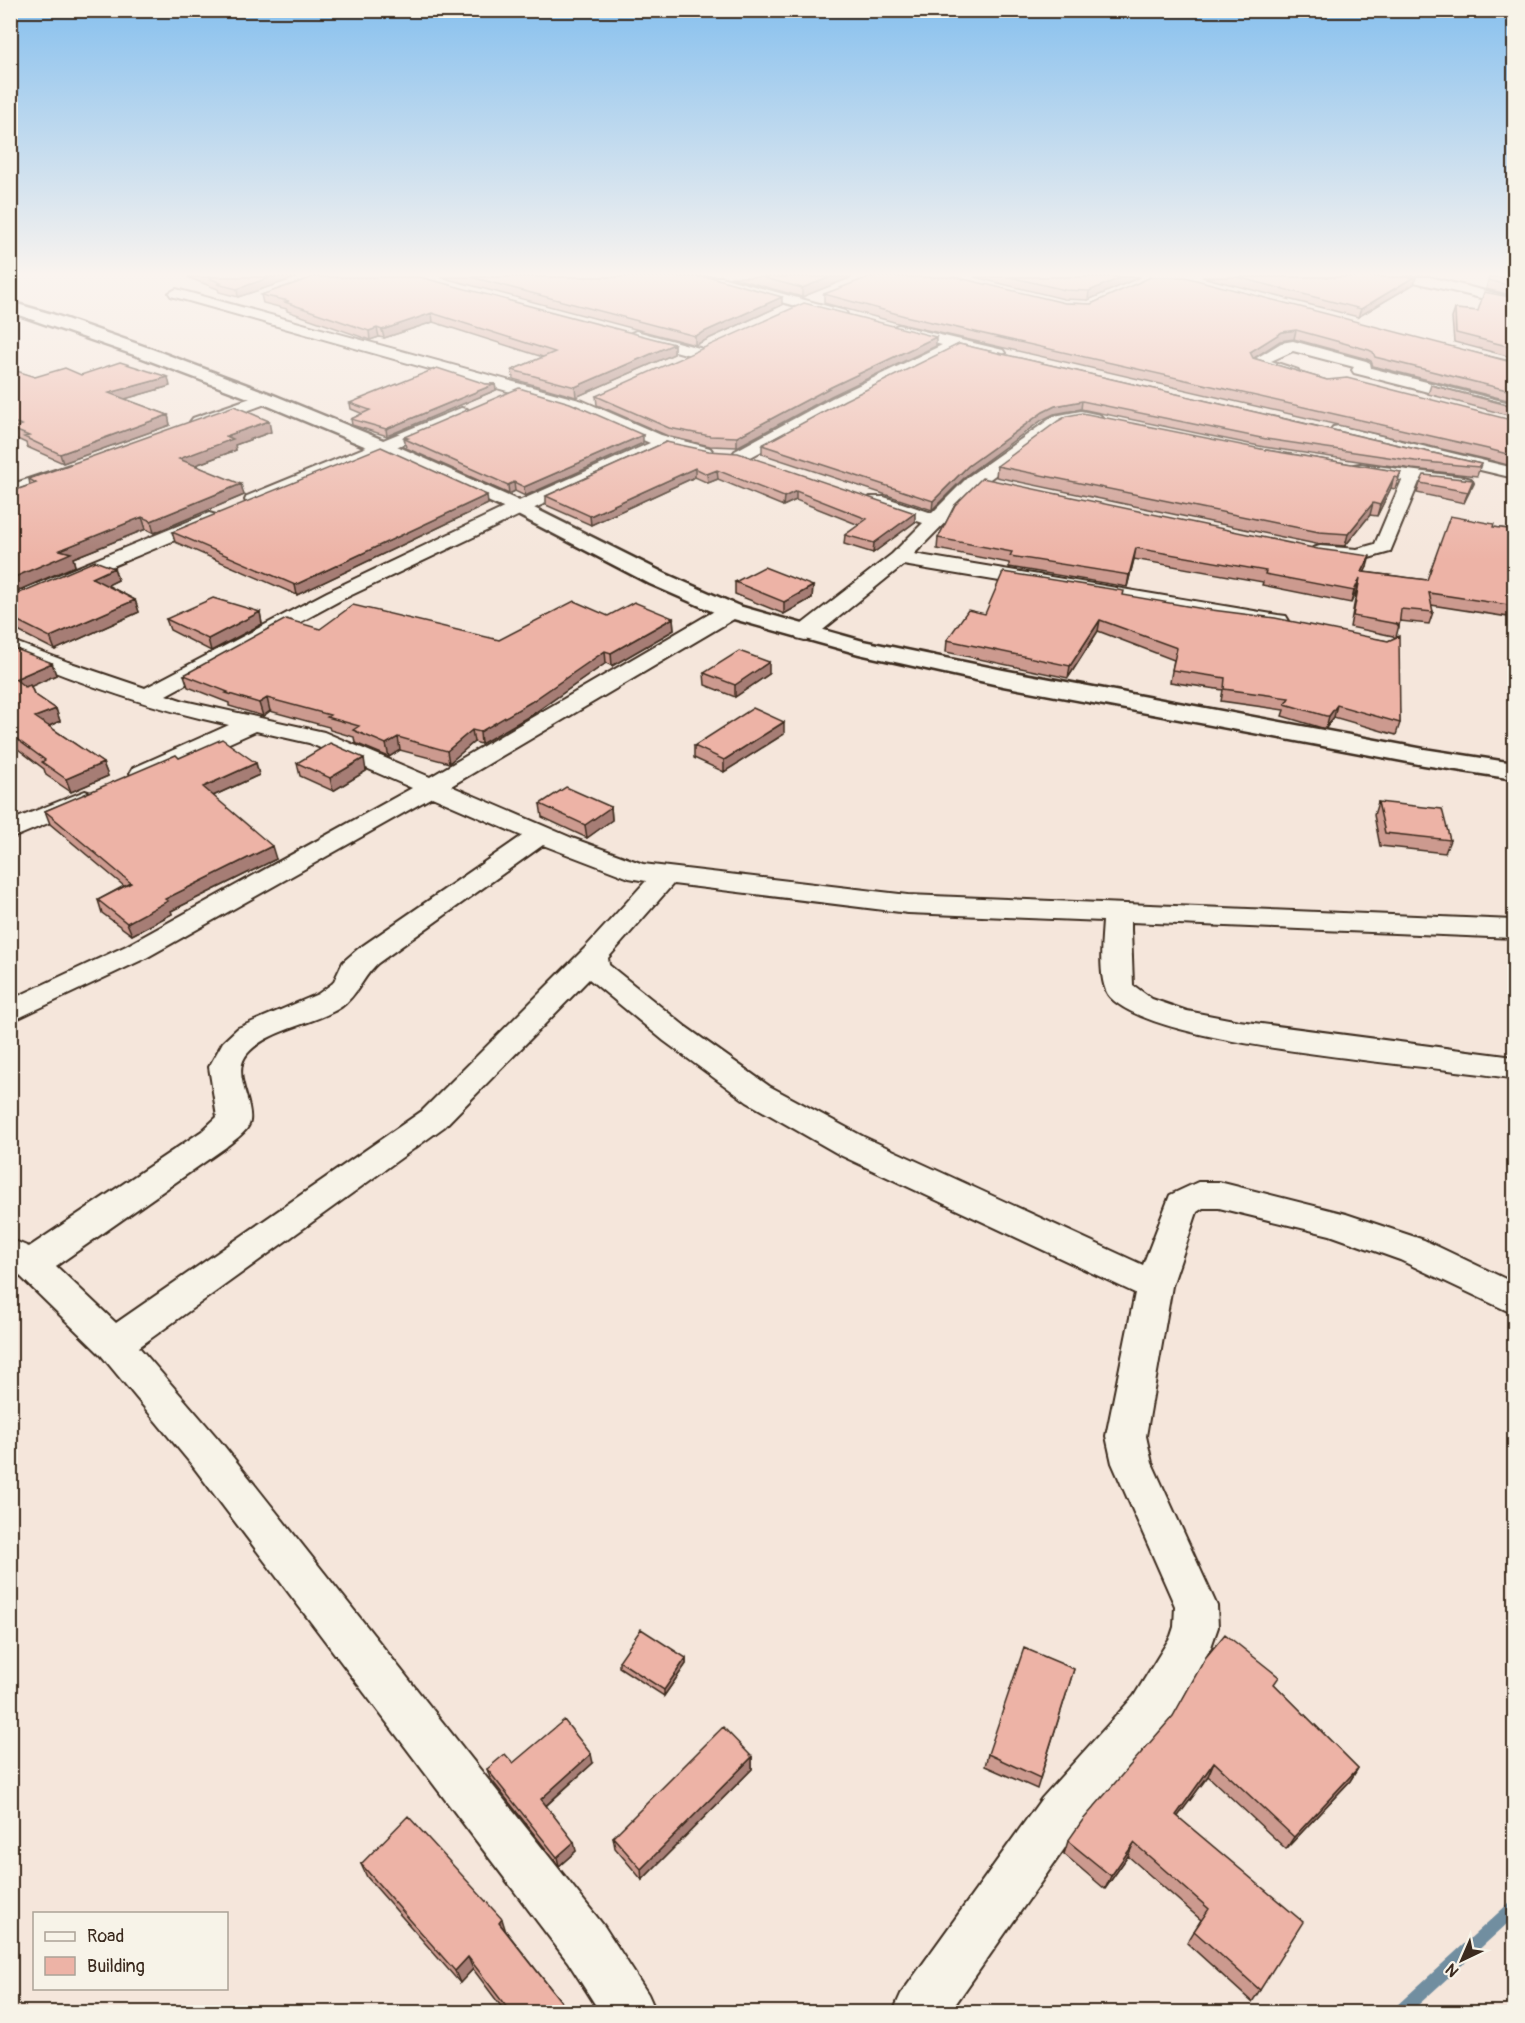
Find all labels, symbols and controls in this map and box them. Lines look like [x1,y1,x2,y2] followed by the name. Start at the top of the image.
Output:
[33,1912,228,1990] legend
[87,1925,124,1948] text: Road
[1432,1930,1492,1990] north arrow
[87,1955,145,1978] text: Building
[1441,1959,1463,1981] text: N

